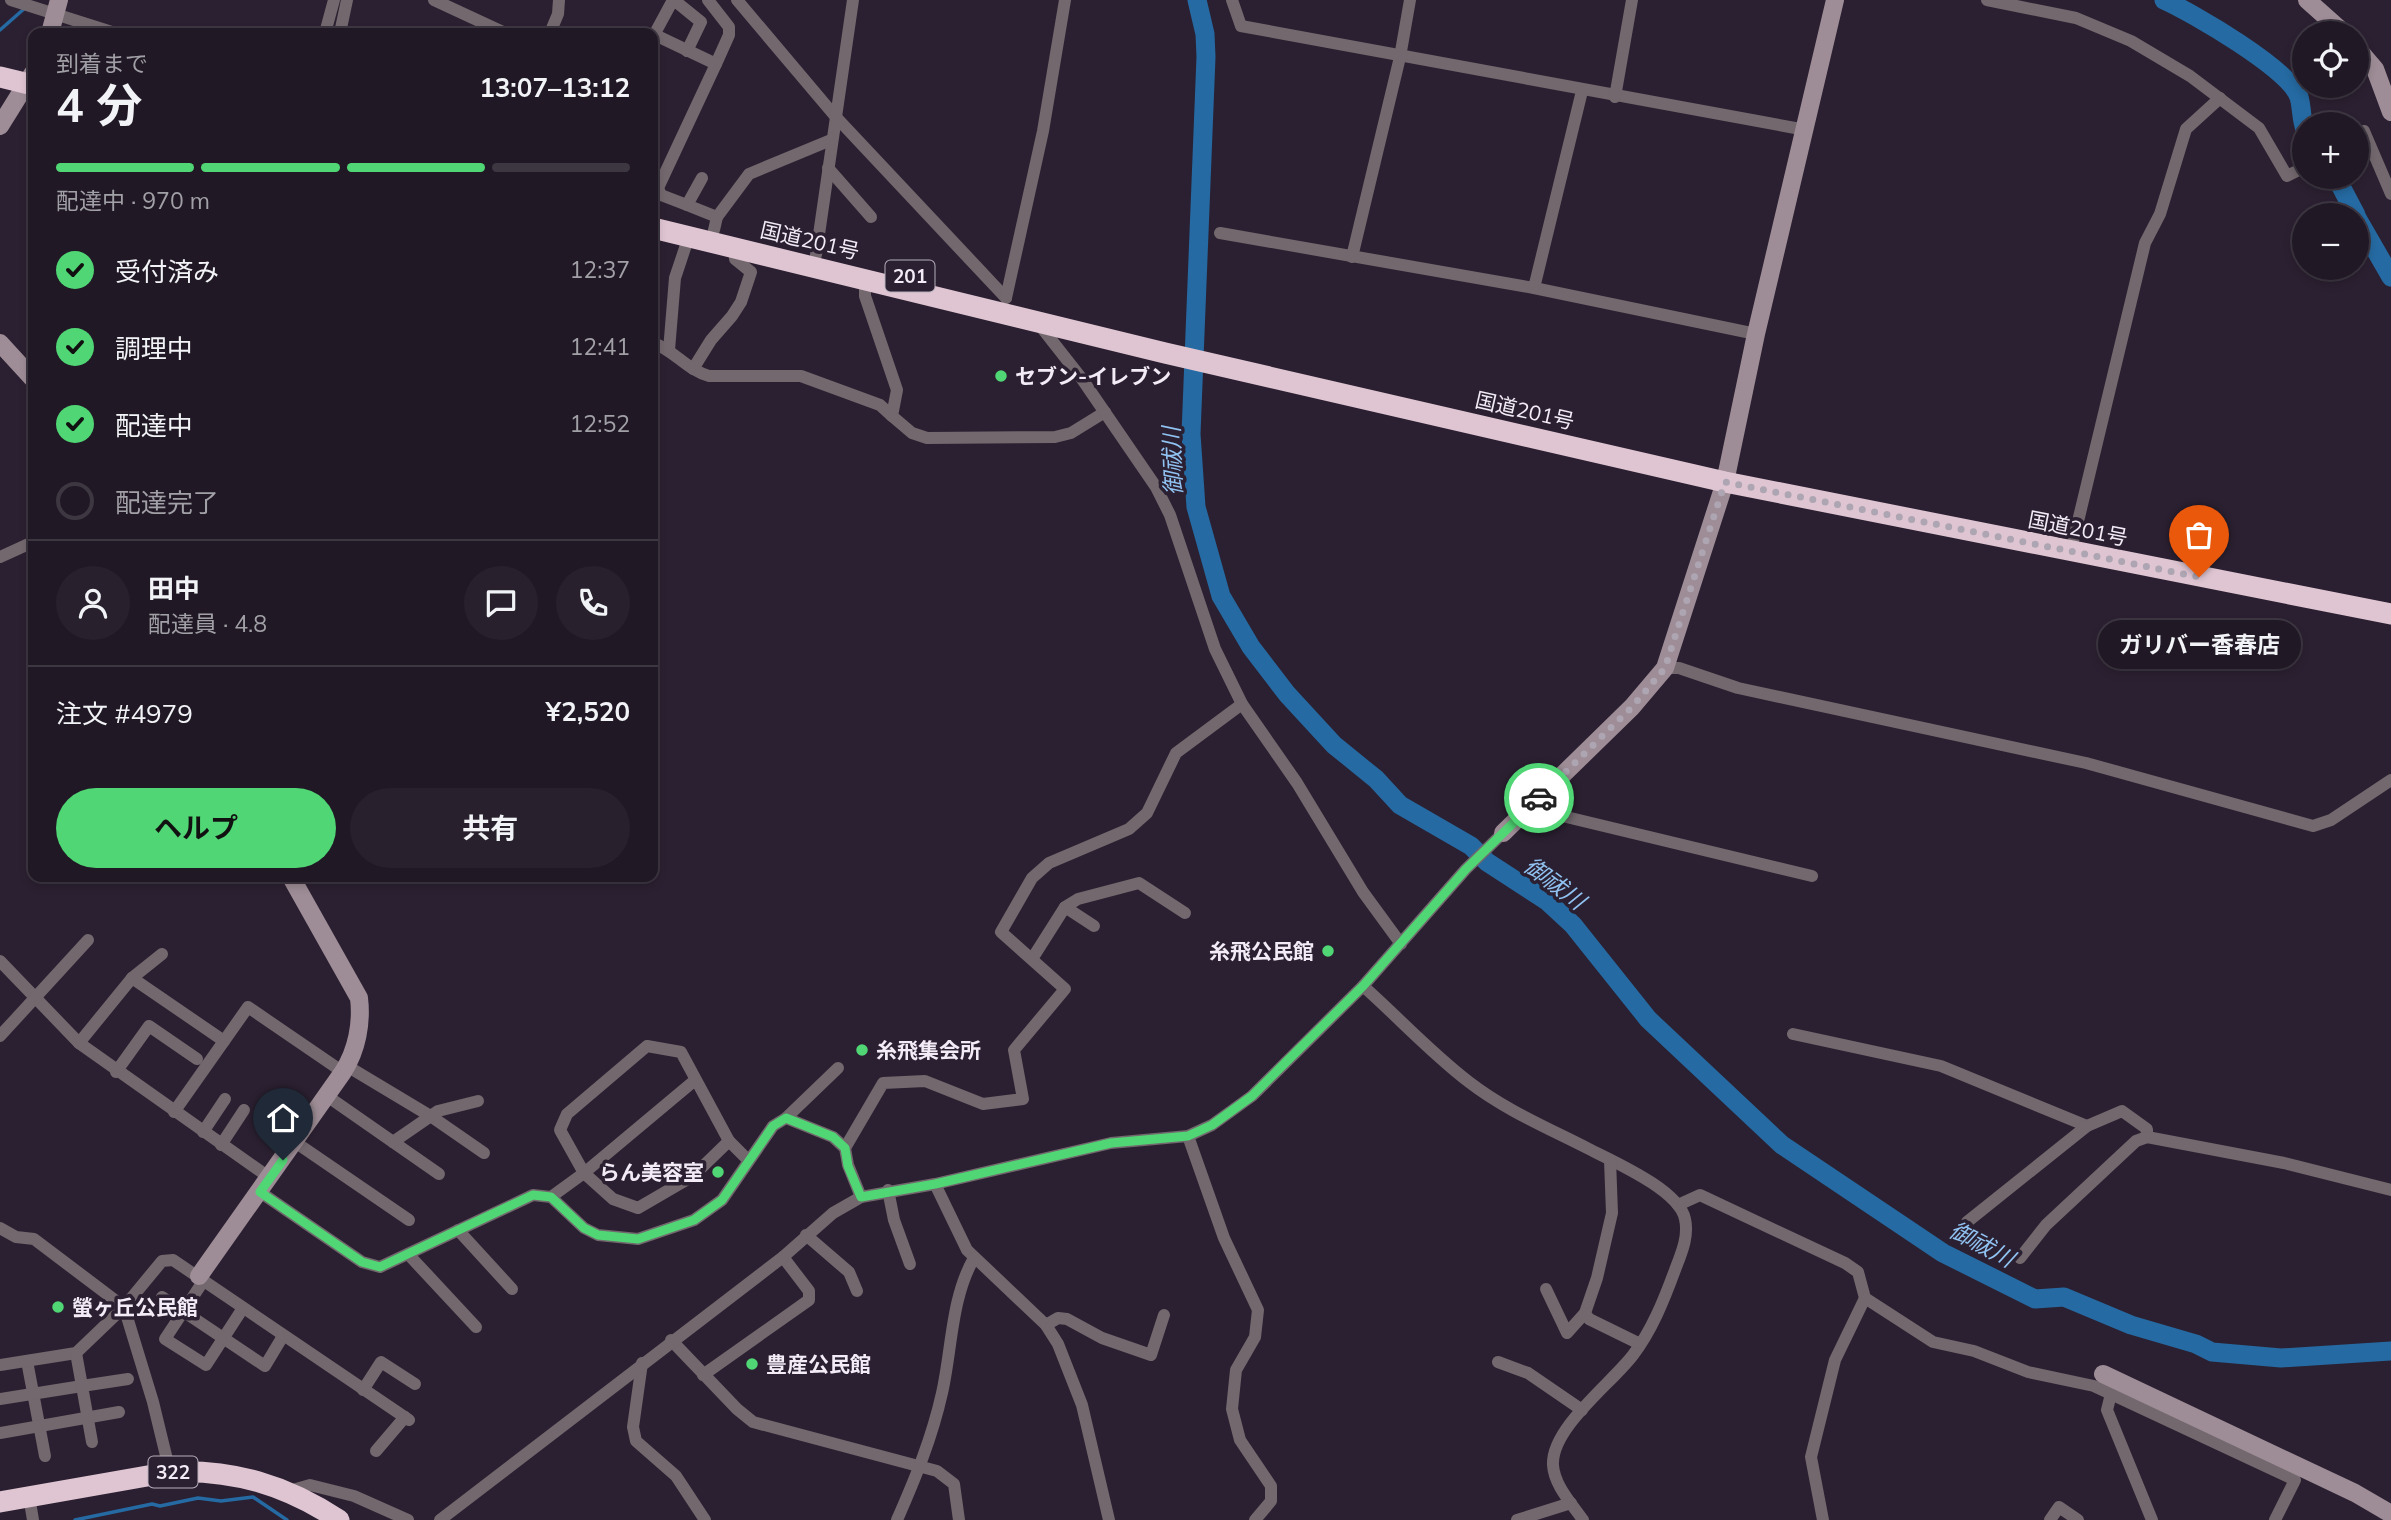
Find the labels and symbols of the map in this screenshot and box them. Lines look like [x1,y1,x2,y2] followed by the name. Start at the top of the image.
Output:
[758,216,862,264] street label: 国道201号
[886,260,934,292] road number: 201
[1015,363,1171,389] place label: セブン-イレブン
[993,368,1009,384] marker: セブン-イレブン
[1473,386,1577,434] street label: 国道201号
[1156,423,1188,496] water label: 御祓川
[2169,505,2229,577] pin
[2026,506,2130,550] street label: 国道201号
[2098,619,2300,668] callout: ガリバー香春店
[1504,763,1574,833] courier
[1519,851,1594,917] water label: 御祓川
[1209,938,1314,964] place label: 糸飛公民館
[1320,943,1336,959] marker: 糸飛公民館
[876,1037,981,1063] place label: 糸飛集会所
[854,1042,870,1058] marker: 糸飛集会所
[253,1088,313,1160] pin
[599,1159,704,1185] place label: らん美容室
[710,1164,726,1180] marker: らん美容室
[1945,1215,2022,1274] water label: 御祓川
[72,1294,198,1320] place label: 螢ヶ丘公民館
[50,1299,66,1315] marker: 螢ヶ丘公民館
[766,1351,871,1377] place label: 豊産公民館
[744,1356,760,1372] marker: 豊産公民館
[148,1456,198,1488] road number: 322

